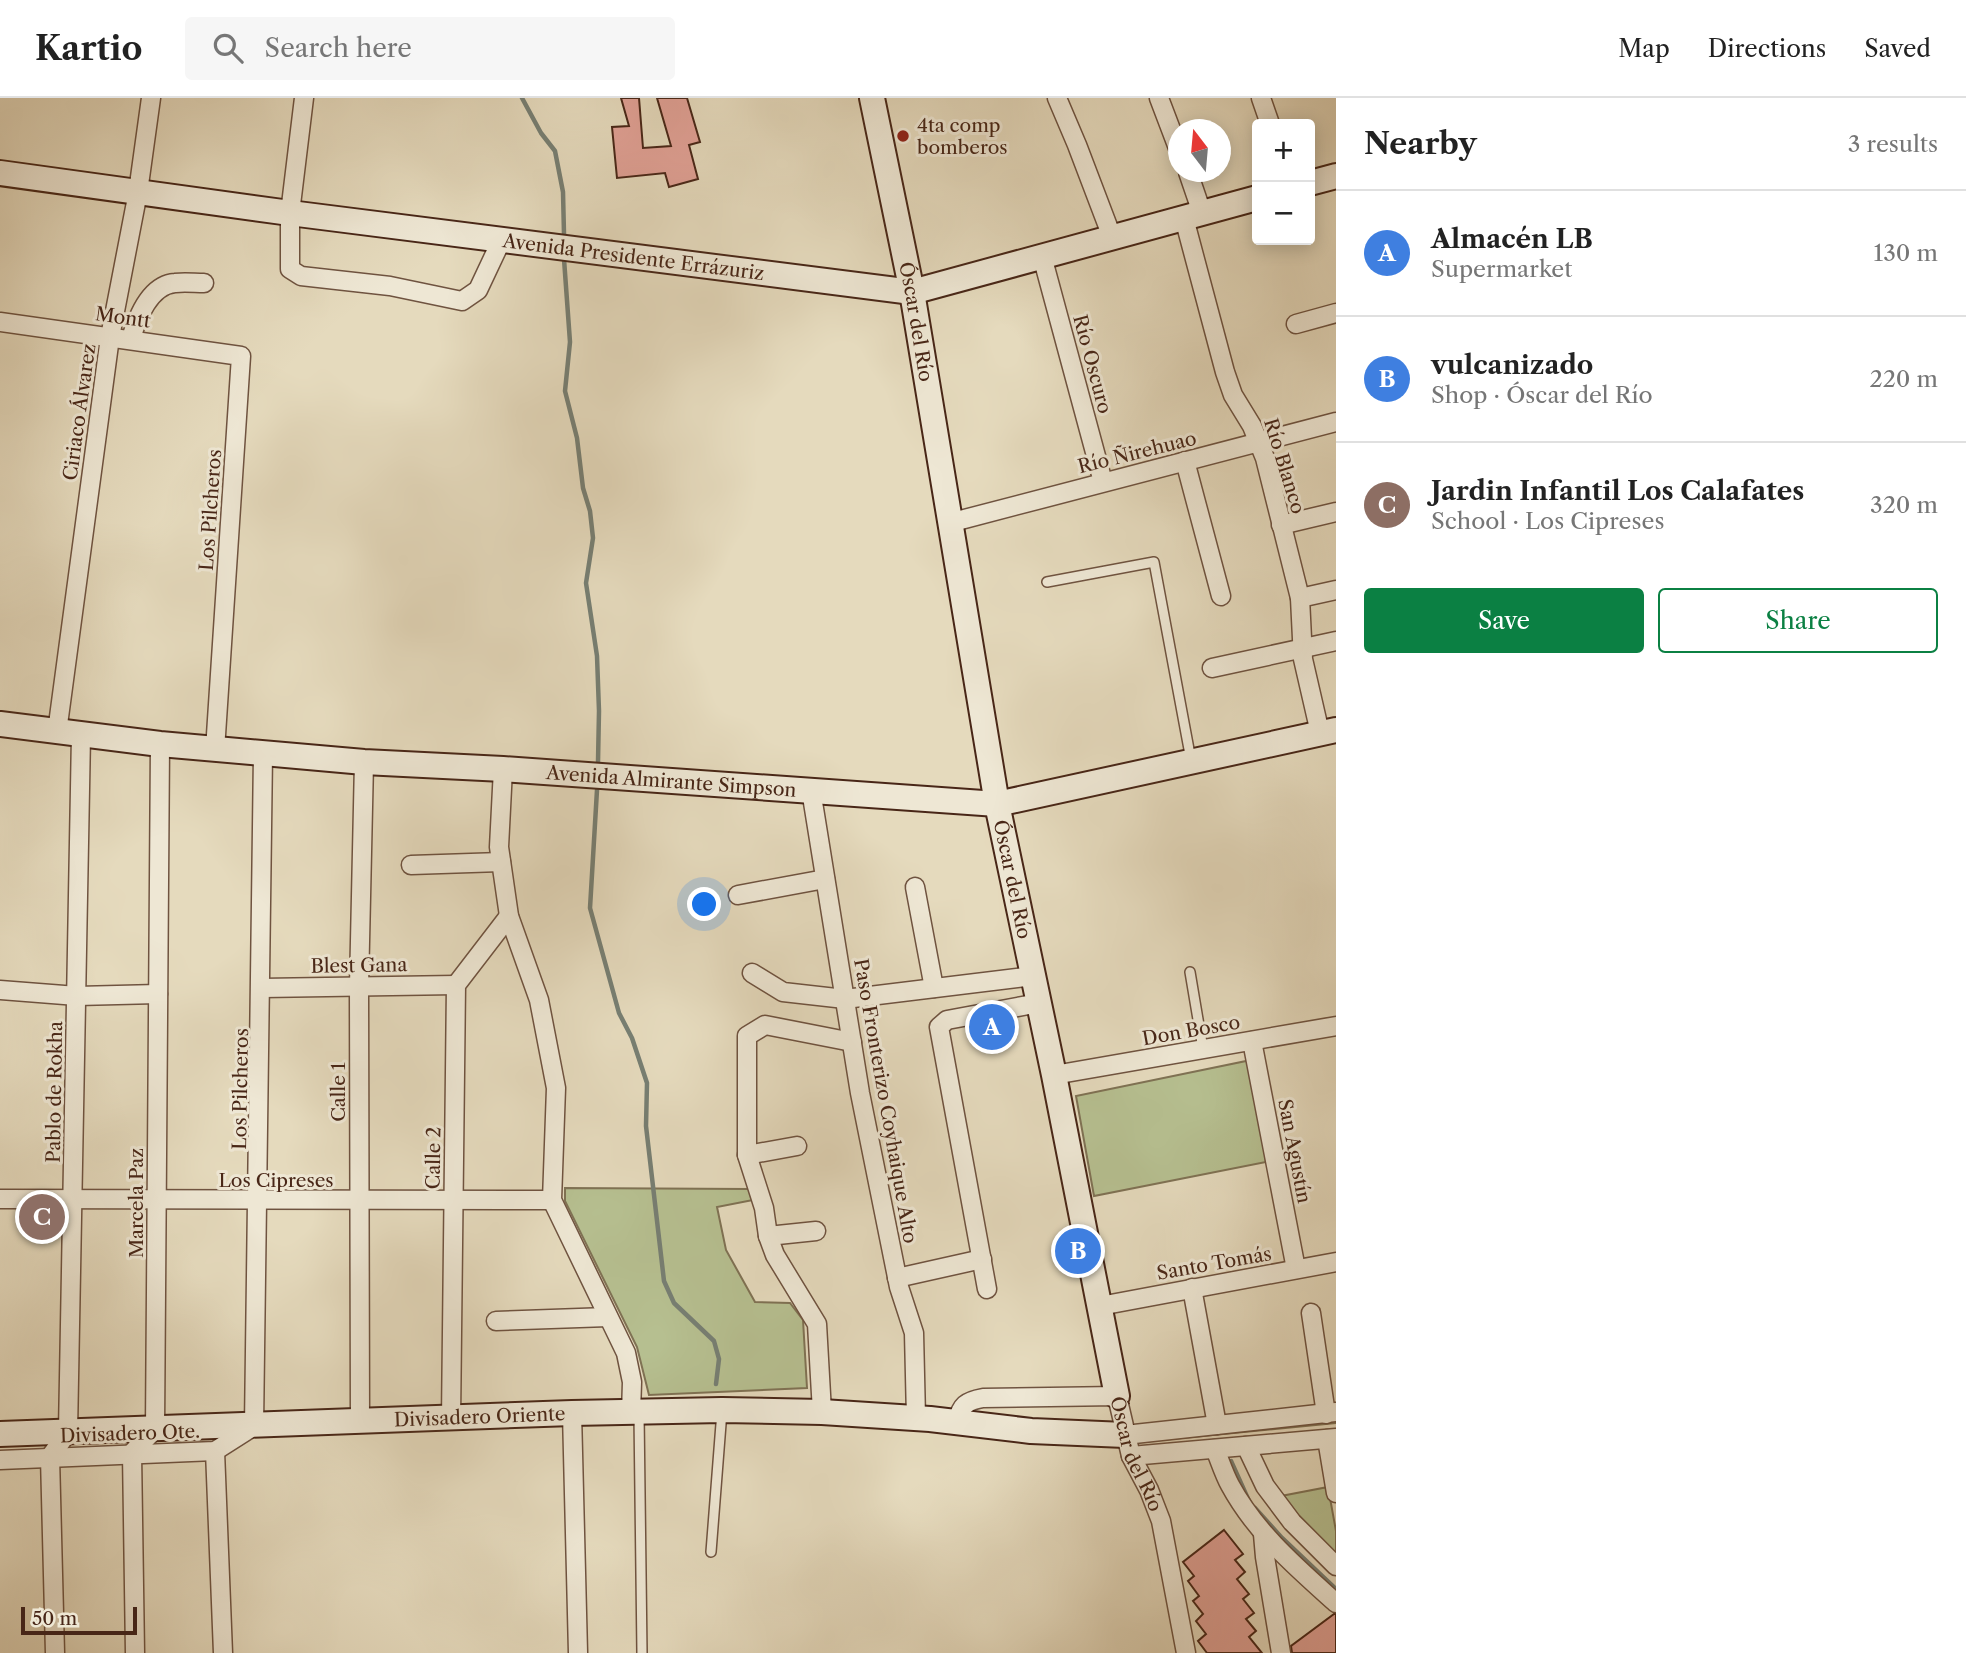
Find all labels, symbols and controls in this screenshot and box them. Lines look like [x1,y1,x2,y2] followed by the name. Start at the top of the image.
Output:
[185,17,675,80] search box
[35,28,143,69] text: Kartio
[209,29,247,67] icon: search
[265,32,412,64] text: Search here
[1618,34,1670,63] text: Map
[1708,34,1826,63] text: Directions
[1864,34,1931,63] text: Saved
[917,114,1008,159] place label: 4ta comp bomberos
[1168,119,1231,182] north arrow
[1252,119,1315,245] map controls
[1252,119,1315,182] button: +
[1364,125,1477,162] text: Nearby
[895,128,911,144] marker: 4ta comp bomberos
[1848,130,1938,158] text: 3 results
[1252,182,1315,245] button: −
[1431,223,1593,255] text: Almacén LB
[500,229,765,285] street label: Avenida Presidente Errázuriz
[1378,239,1396,267] text: A
[1874,239,1938,267] text: 130 m
[1431,255,1572,283] text: Supermarket
[894,260,938,383] street label: Óscar del Río
[94,302,152,333] street label: Montt
[1068,312,1117,416] street label: Río Oscuro
[59,342,100,482] street label: Ciriaco Álvarez
[1431,349,1593,381] text: vulcanizado
[1378,365,1396,393] text: B
[1869,365,1938,393] text: 220 m
[1431,381,1653,409] text: Shop · Óscar del Río
[1259,416,1310,517] street label: Río Blanco
[1075,426,1199,478] street label: Río Ñirehuao
[195,449,226,571] street label: Los Pilcheros
[1431,475,1804,507] text: Jardin Infantil Los Calafates
[1378,491,1396,519] text: C
[1870,491,1938,519] text: 320 m
[1431,507,1664,535] text: School · Los Cipreses
[1364,588,1644,653] button: Save
[1658,588,1938,653] button: Share
[544,761,797,802] street label: Avenida Almirante Simpson
[989,818,1036,941] street label: Óscar del Río
[687,887,721,921] your location
[311,953,408,978] street label: Blest Gana
[849,957,922,1245] street label: Paso Fronterizo Coyhaique Alto
[969,1001,1015,1053] pin: A
[1140,1011,1242,1050] street label: Don Bosco
[42,1021,67,1163] street label: Pablo de Rokha
[228,1028,253,1150] street label: Los Pilcheros
[327,1062,350,1122] street label: Calle 1
[1273,1097,1316,1205] street label: San Agustín
[421,1126,446,1190] street label: Calle 2
[125,1148,148,1258] street label: Marcela Paz
[218,1169,334,1192] street label: Los Cipreses
[19,1191,65,1243] pin: C
[1055,1225,1101,1277] pin: B
[1155,1242,1273,1285] street label: Santo Tomás
[1105,1394,1167,1515] street label: Óscar del Río
[394,1402,566,1432] street label: Divisadero Oriente
[60,1420,200,1447] street label: Divisadero Ote.
[21,1604,136,1636] scale bar
[32,1607,77,1630] text: 50 m

